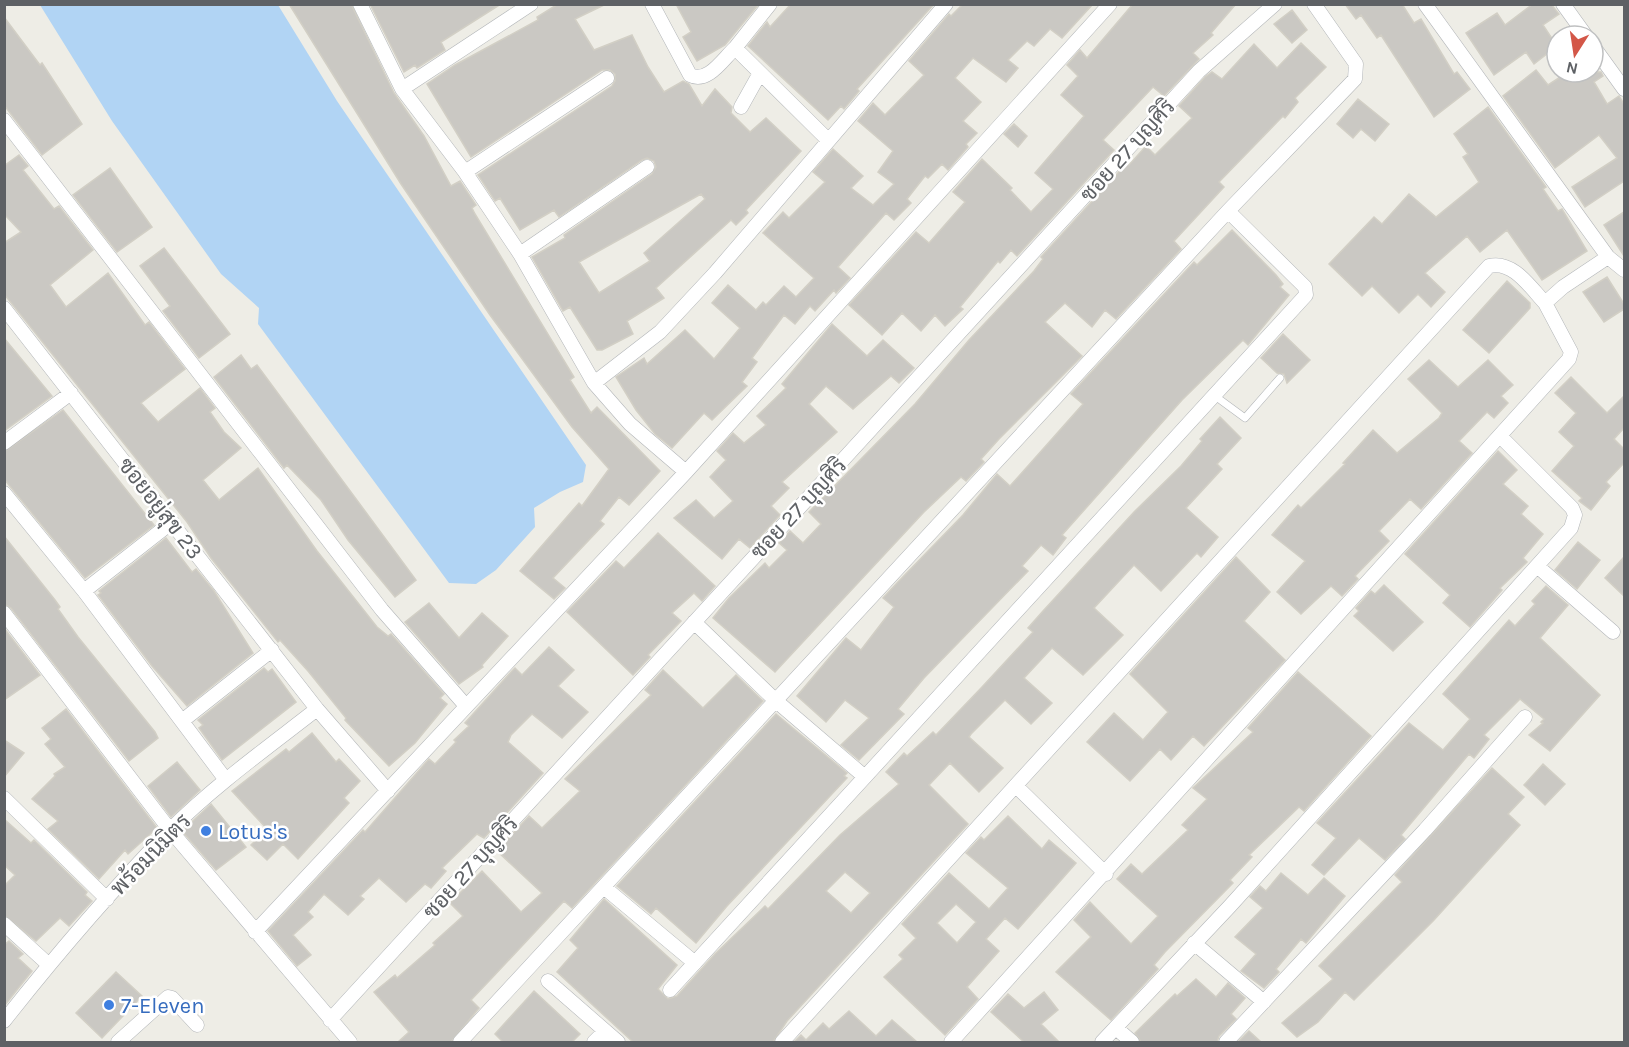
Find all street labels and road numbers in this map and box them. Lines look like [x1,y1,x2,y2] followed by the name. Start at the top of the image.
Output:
[1074,93,1182,209] street label: ซอย 27 บุญศิริ
[745,452,854,566] street label: ซอย 27 บุญศิริ
[111,453,208,566] street label: ซอยอยู่สุข 23
[104,807,196,901] street label: พร้อมนิมิตร
[417,810,525,926] street label: ซอย 27 บุญศิริ

